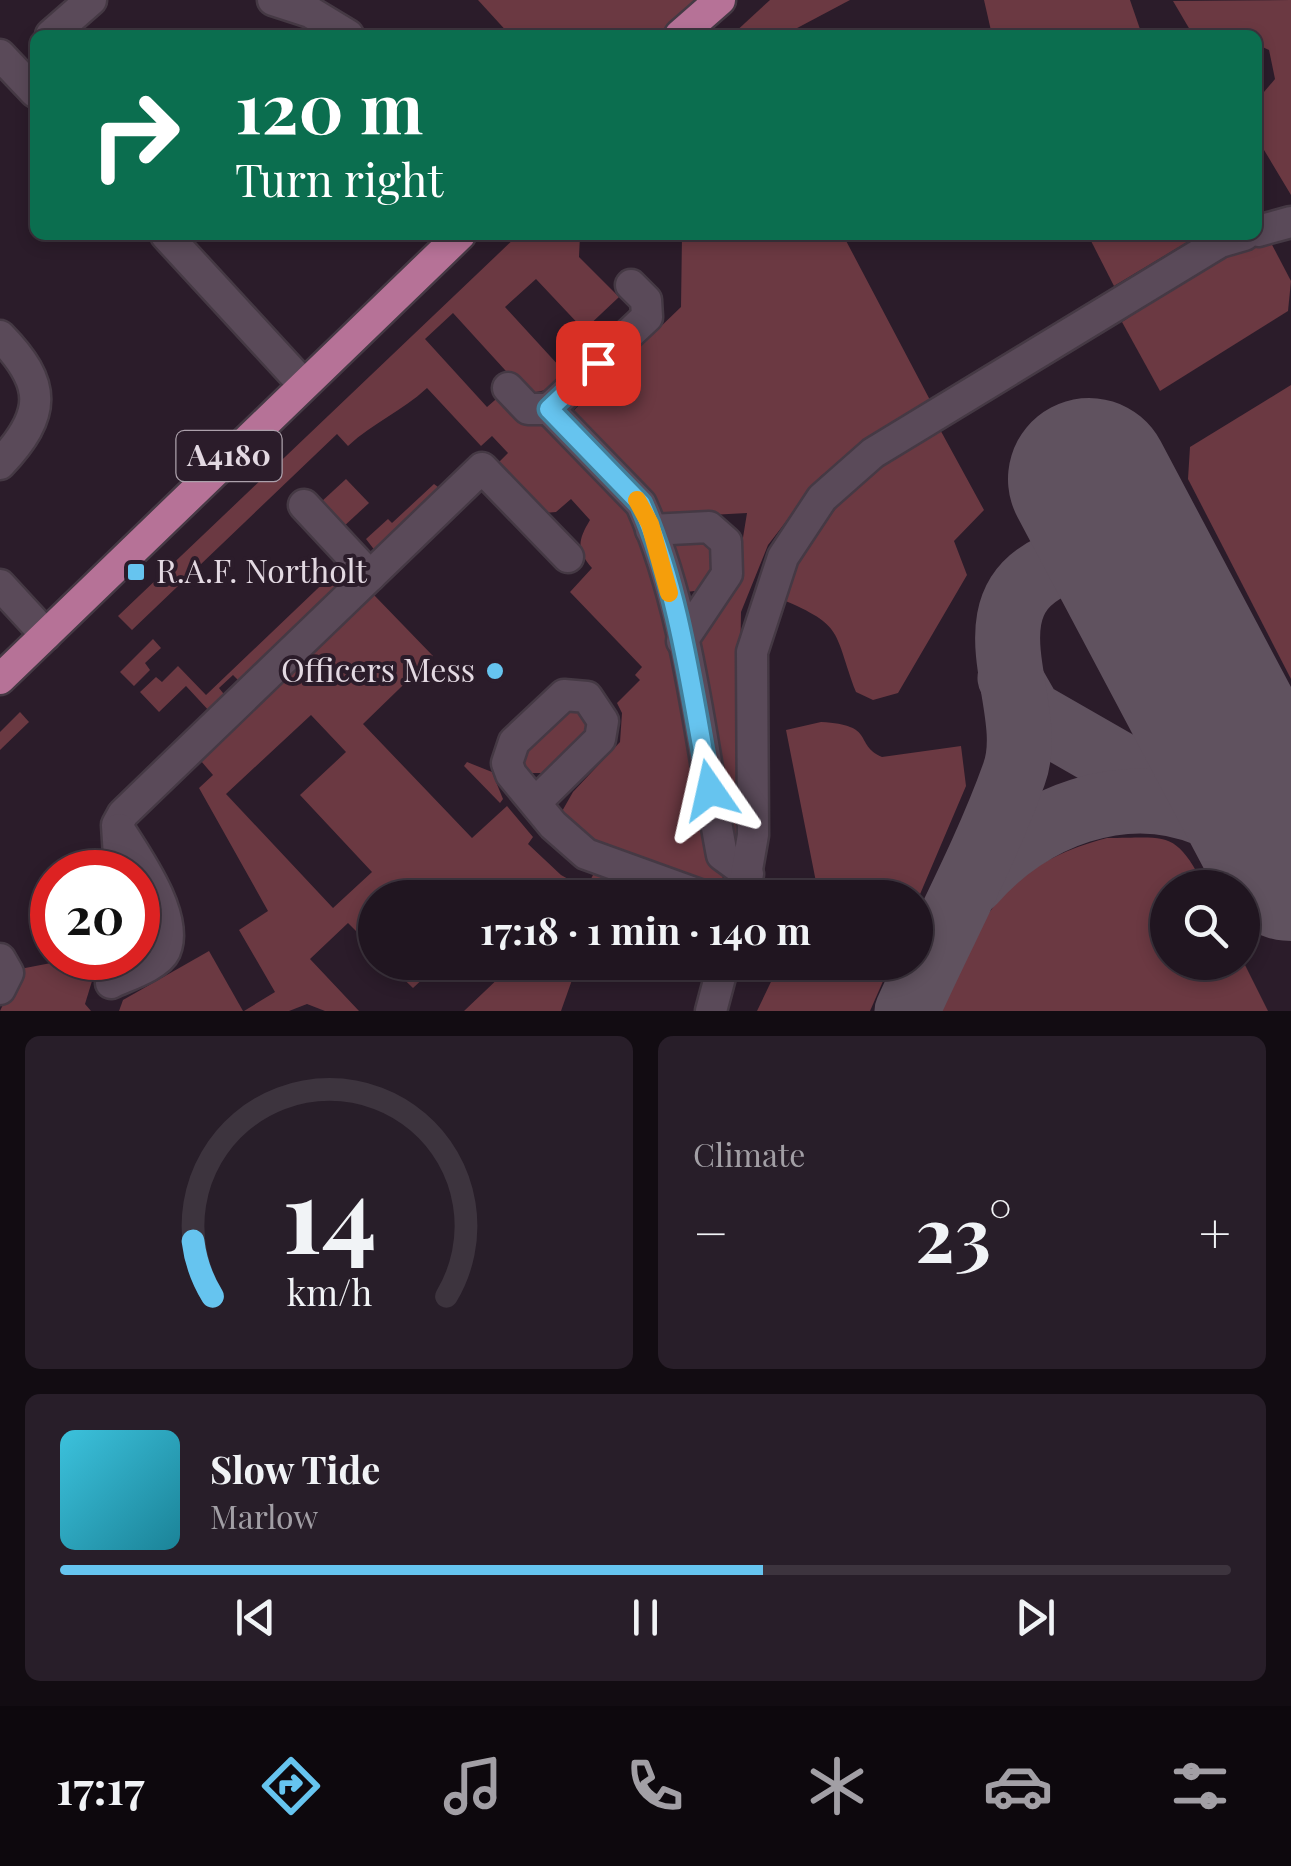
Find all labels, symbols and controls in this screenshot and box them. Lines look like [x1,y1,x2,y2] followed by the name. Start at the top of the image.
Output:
[235,58,423,152] text: 120 m
[70,70,200,200] icon: right
[235,148,443,208] text: Turn right
[556,321,641,406] pin
[571,336,626,391] icon: arrive
[176,431,282,481] road number: A4180
[156,548,368,591] place label: R.A.F. Northolt
[125,561,147,583] marker: R.A.F. Northolt
[281,647,475,690] place label: Officers Mess
[484,660,506,682] marker: Officers Mess
[658,738,762,842] position arrow
[30,850,160,980] speed limit sign: 20
[1150,870,1260,980] map controls
[1150,870,1260,980] button: search
[480,904,811,955] text: 17:18 · 1 min · 140 m
[693,1132,805,1175] text: Climate
[282,1141,376,1280] text: 14
[915,1181,1012,1281] text: 23°
[693,1194,729,1268] text: −
[1199,1194,1231,1268] text: +
[286,1267,372,1315] text: km/h
[210,1443,380,1494] text: Slow Tide
[210,1494,318,1537] text: Marlow
[228,1590,283,1645] icon: previous
[618,1590,673,1645] icon: pause
[1008,1590,1063,1645] icon: next
[256,1751,326,1821] icon: directions
[438,1751,508,1821] icon: music
[620,1751,690,1821] icon: phone
[802,1751,872,1821] icon: climate
[983,1751,1053,1821] icon: car
[1165,1751,1235,1821] icon: filters
[56,1756,144,1816] text: 17:17

